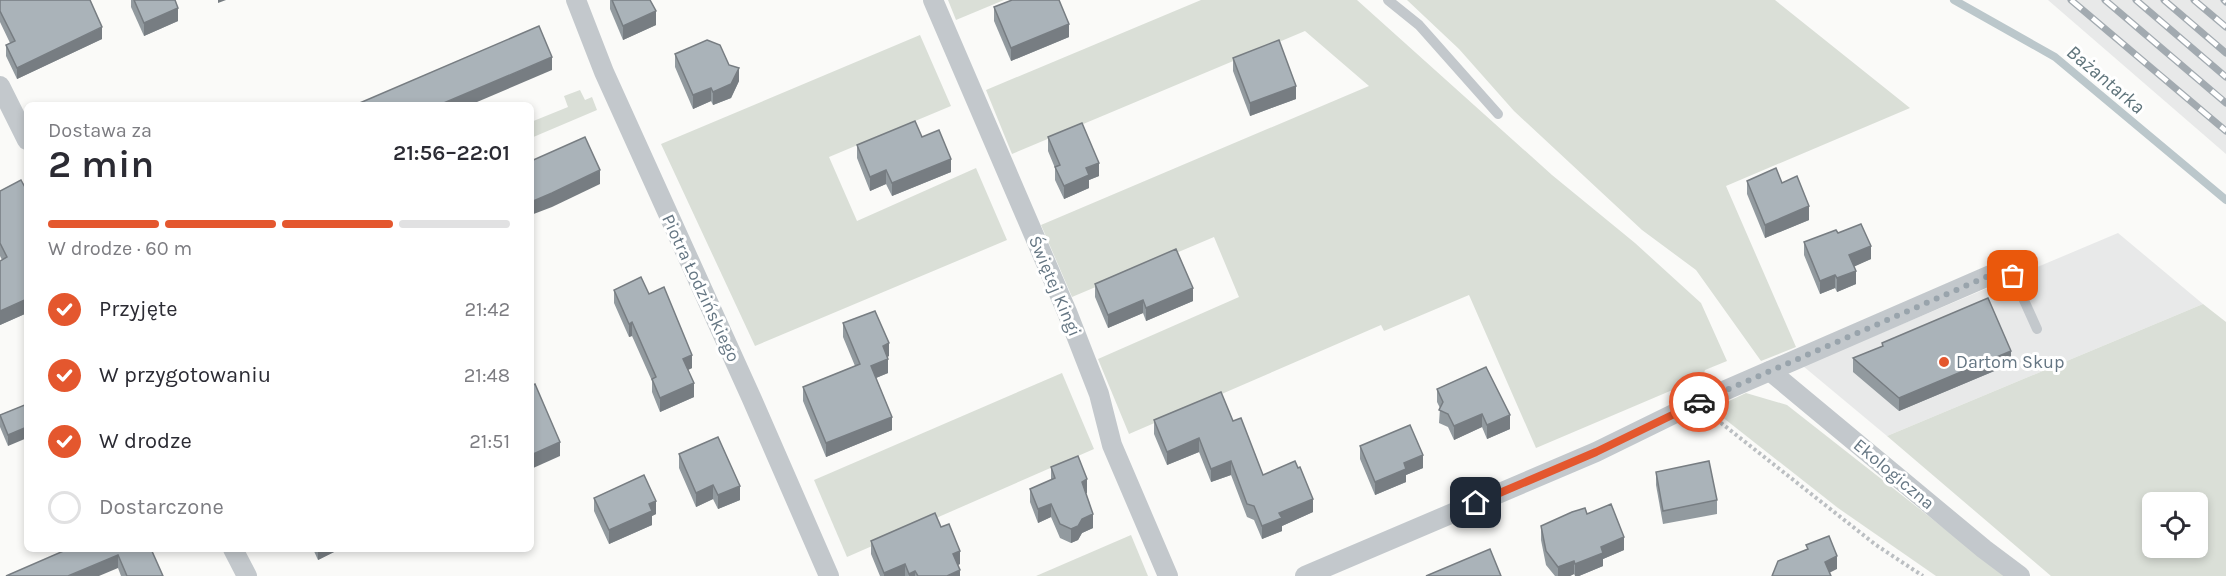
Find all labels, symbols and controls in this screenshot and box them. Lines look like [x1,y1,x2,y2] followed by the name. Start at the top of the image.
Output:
[2062,40,2149,119] water label: Bażantarka
[48,119,152,142] text: Dostawa za
[393,140,510,166] text: 21:56–22:01
[48,141,154,187] text: 2 min
[657,211,745,365] street label: Piotra Łodzińskiego
[1024,232,1087,340] street label: Świętej Kingi
[48,237,192,260] text: W drodze · 60 m
[1987,250,2038,301] pin
[1996,259,2029,292] icon: bag
[48,293,81,326] icon: check
[99,296,178,322] text: Przyjęte
[464,298,510,321] text: 21:42
[1956,351,2064,373] place label: Dartom Skup
[1937,355,1951,369] marker: Dartom Skup
[48,359,81,392] icon: check
[99,362,271,388] text: W przygotowaniu
[464,364,510,387] text: 21:48
[1669,372,1729,432] courier
[1683,386,1716,419] icon: car
[48,425,81,458] icon: check
[99,428,192,454] text: W drodze
[469,430,510,453] text: 21:51
[1849,434,1939,514] street label: Ekologiczna
[1450,477,1501,528] pin
[1459,486,1492,519] icon: home
[2142,492,2208,558] map controls
[2142,492,2208,558] button: locate
[99,494,224,520] text: Dostarczone

